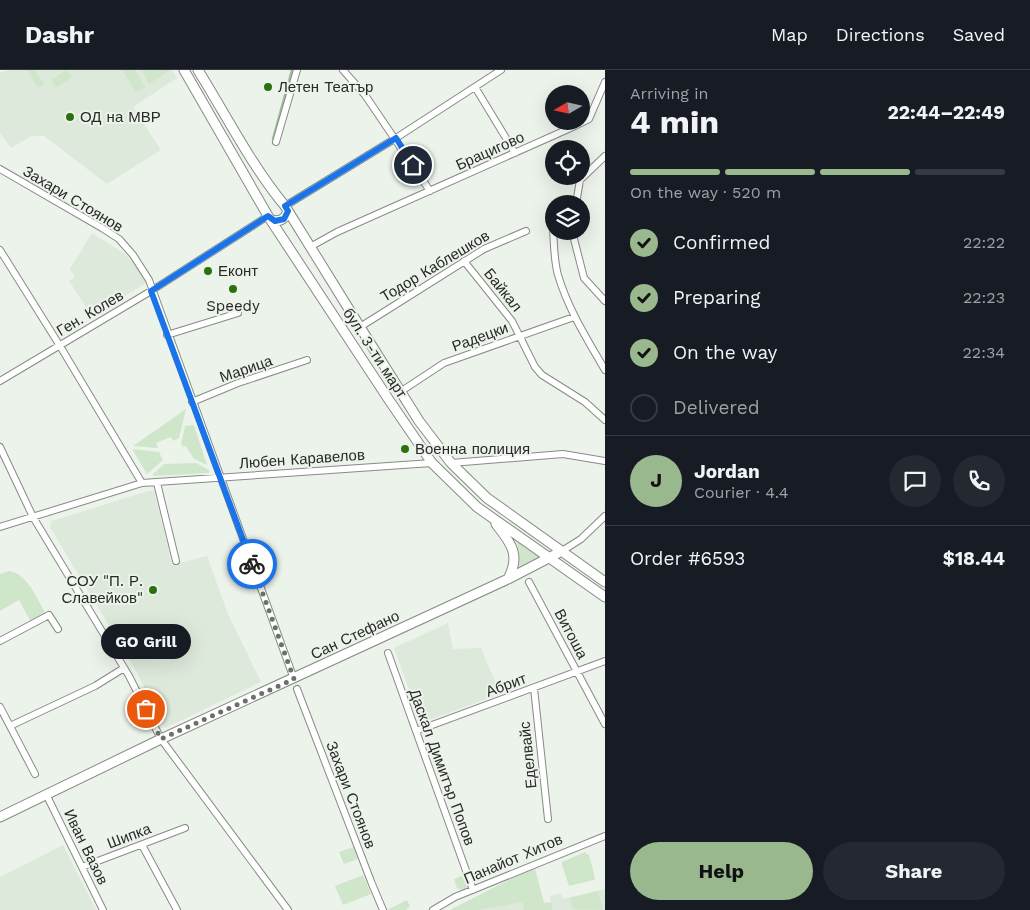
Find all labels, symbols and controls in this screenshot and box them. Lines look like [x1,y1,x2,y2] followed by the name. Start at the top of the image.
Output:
[25,21,94,49] text: Dashr
[771,24,808,45] text: Map
[836,24,925,45] text: Directions
[953,24,1005,45] text: Saved
[278,78,373,96] place label: Летен Театър
[262,81,274,93] marker: Летен Театър
[630,84,708,103] text: Arriving in
[545,85,590,130] north arrow
[545,85,590,240] map controls
[887,101,1005,124] text: 22:44–22:49
[630,103,719,141] text: 4 min
[80,108,161,126] place label: ОД на МВР
[64,111,76,123] marker: ОД на МВР
[453,128,527,174] street label: Брацигово
[545,140,590,185] button: locate
[392,144,434,186] pin
[399,151,427,179] icon: home
[20,162,126,236] street label: Захари Стоянов
[630,183,781,202] text: On the way · 520 m
[545,195,590,240] button: layers
[377,226,493,306] street label: Тодор Каблешков
[630,229,658,257] icon: check
[673,231,770,254] text: Confirmed
[963,233,1005,252] text: 22:22
[218,262,258,280] place label: Еконт
[202,265,214,277] marker: Еконт
[480,265,526,315] street label: Байкал
[227,283,239,295] marker: Speedy
[630,284,658,312] icon: check
[53,286,127,340] street label: Ген. Колев
[673,286,760,309] text: Preparing
[963,288,1005,307] text: 22:23
[206,297,260,315] place label: Speedy
[339,305,411,401] street label: бул. 3-ти март
[449,319,511,355] street label: Радецки
[630,339,658,367] icon: check
[673,341,777,364] text: On the way
[963,343,1005,362] text: 22:34
[217,351,275,386] street label: Марица
[673,396,760,419] text: Delivered
[415,440,530,458] place label: Военна полиция
[399,443,411,455] marker: Военна полиция
[239,446,365,472] street label: Любен Каравелов
[889,455,941,507] button: chat
[953,455,1005,507] button: phone
[694,460,760,483] text: Jordan
[650,469,662,492] text: J
[694,483,789,502] text: Courier · 4.4
[227,539,277,589] courier
[630,547,745,570] text: Order #6593
[943,547,1005,570] text: $18.44
[238,550,266,578] icon: bike
[61,572,143,607] place label: СОУ "П. Р. Славейков"
[147,584,159,596] marker: СОУ "П. Р. Славейков"
[550,606,592,663] street label: Витоша
[308,607,402,663] street label: Сан Стефано
[101,624,191,659] callout: GO Grill
[115,632,177,651] text: GO Grill
[483,669,529,701] street label: Абрит
[405,686,479,848] street label: Даскал Димитър Попов
[125,688,167,730] pin
[132,695,160,723] icon: bag
[515,720,540,789] street label: Еделвайс
[322,739,380,851] street label: Захари Стоянов
[60,806,112,888] street label: Иван Вазов
[105,819,154,853] street label: Шипка
[461,830,565,888] street label: Панайот Хитов
[630,842,813,900] button: Help
[823,842,1005,900] button: Share

